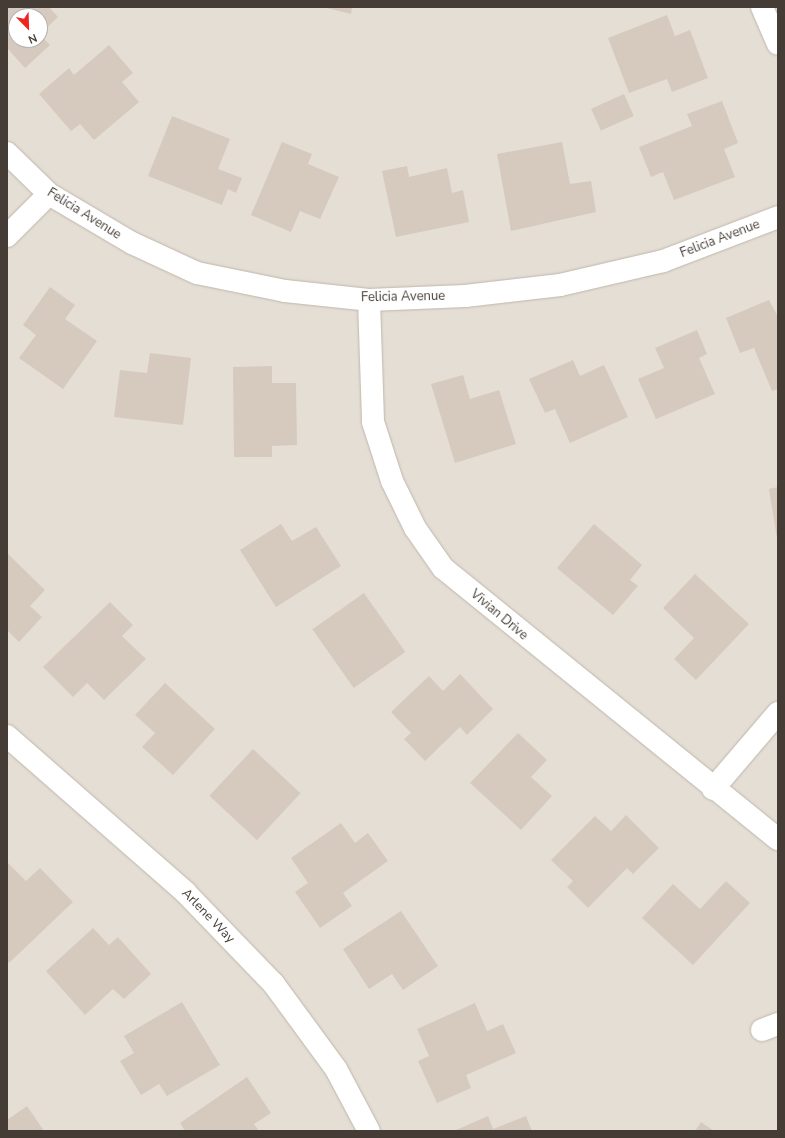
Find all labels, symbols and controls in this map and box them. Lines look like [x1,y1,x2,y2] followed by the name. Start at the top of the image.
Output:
[8,8,48,48] north arrow
[26,30,39,47] text: N
[44,185,124,243] street label: Felicia Avenue
[678,217,762,261] street label: Felicia Avenue
[361,288,445,306] street label: Felicia Avenue
[467,586,531,644] street label: Vivian Drive
[178,886,238,946] street label: Arlene Way

